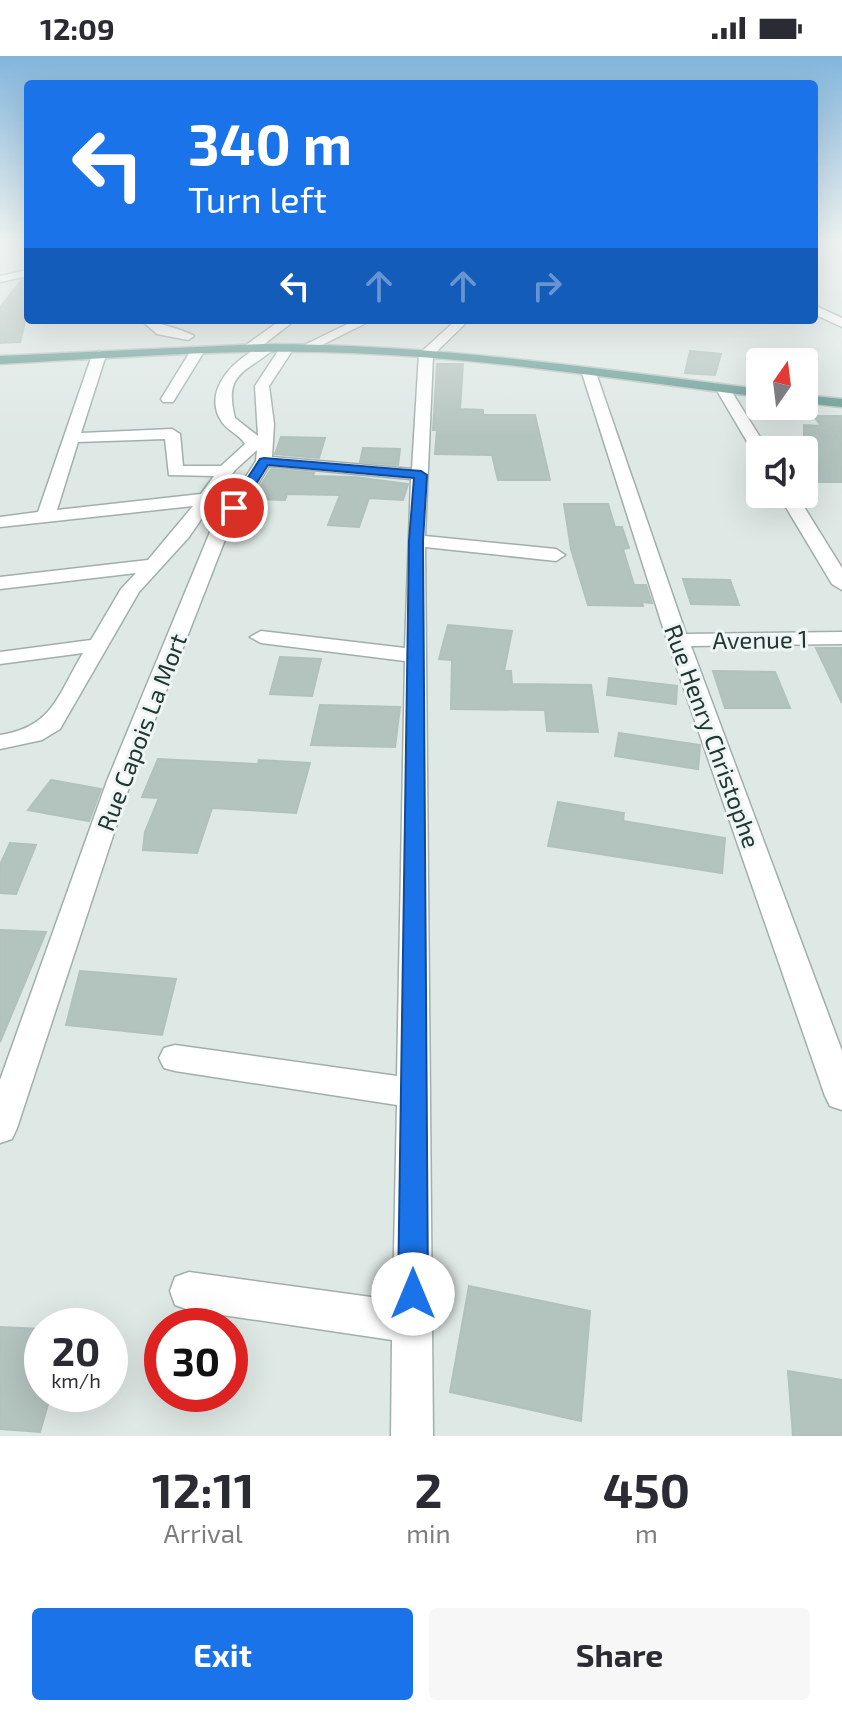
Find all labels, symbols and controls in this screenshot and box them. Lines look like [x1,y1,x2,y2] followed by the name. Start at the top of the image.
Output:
[40,10,115,46] text: 12:09
[188,109,352,176] text: 340 m
[56,112,160,216] icon: left
[188,177,327,220] text: Turn left
[273,264,317,308] icon: left
[357,264,401,308] icon: ahead
[441,264,485,308] icon: ahead
[525,264,569,308] icon: right
[746,348,818,420] north arrow
[746,348,818,508] map controls
[746,436,818,508] button: sound
[200,474,268,542] pin
[212,486,256,530] icon: arrive
[659,620,767,852] street label: Rue Henry Christophe
[712,624,808,654] street label: Avenue 1
[90,629,192,835] street label: Rue Capois La Mort
[371,1252,455,1336] position arrow
[144,1308,248,1412] speed limit sign: 30
[52,1326,100,1374] text: 20
[51,1368,101,1392] text: km/h
[152,1460,254,1518] text: 12:11
[415,1460,442,1518] text: 2
[603,1460,690,1518] text: 450
[164,1517,243,1548] text: Arrival
[406,1517,451,1548] text: min
[635,1517,658,1548] text: m
[32,1608,413,1700] button: Exit
[429,1608,810,1700] button: Share

